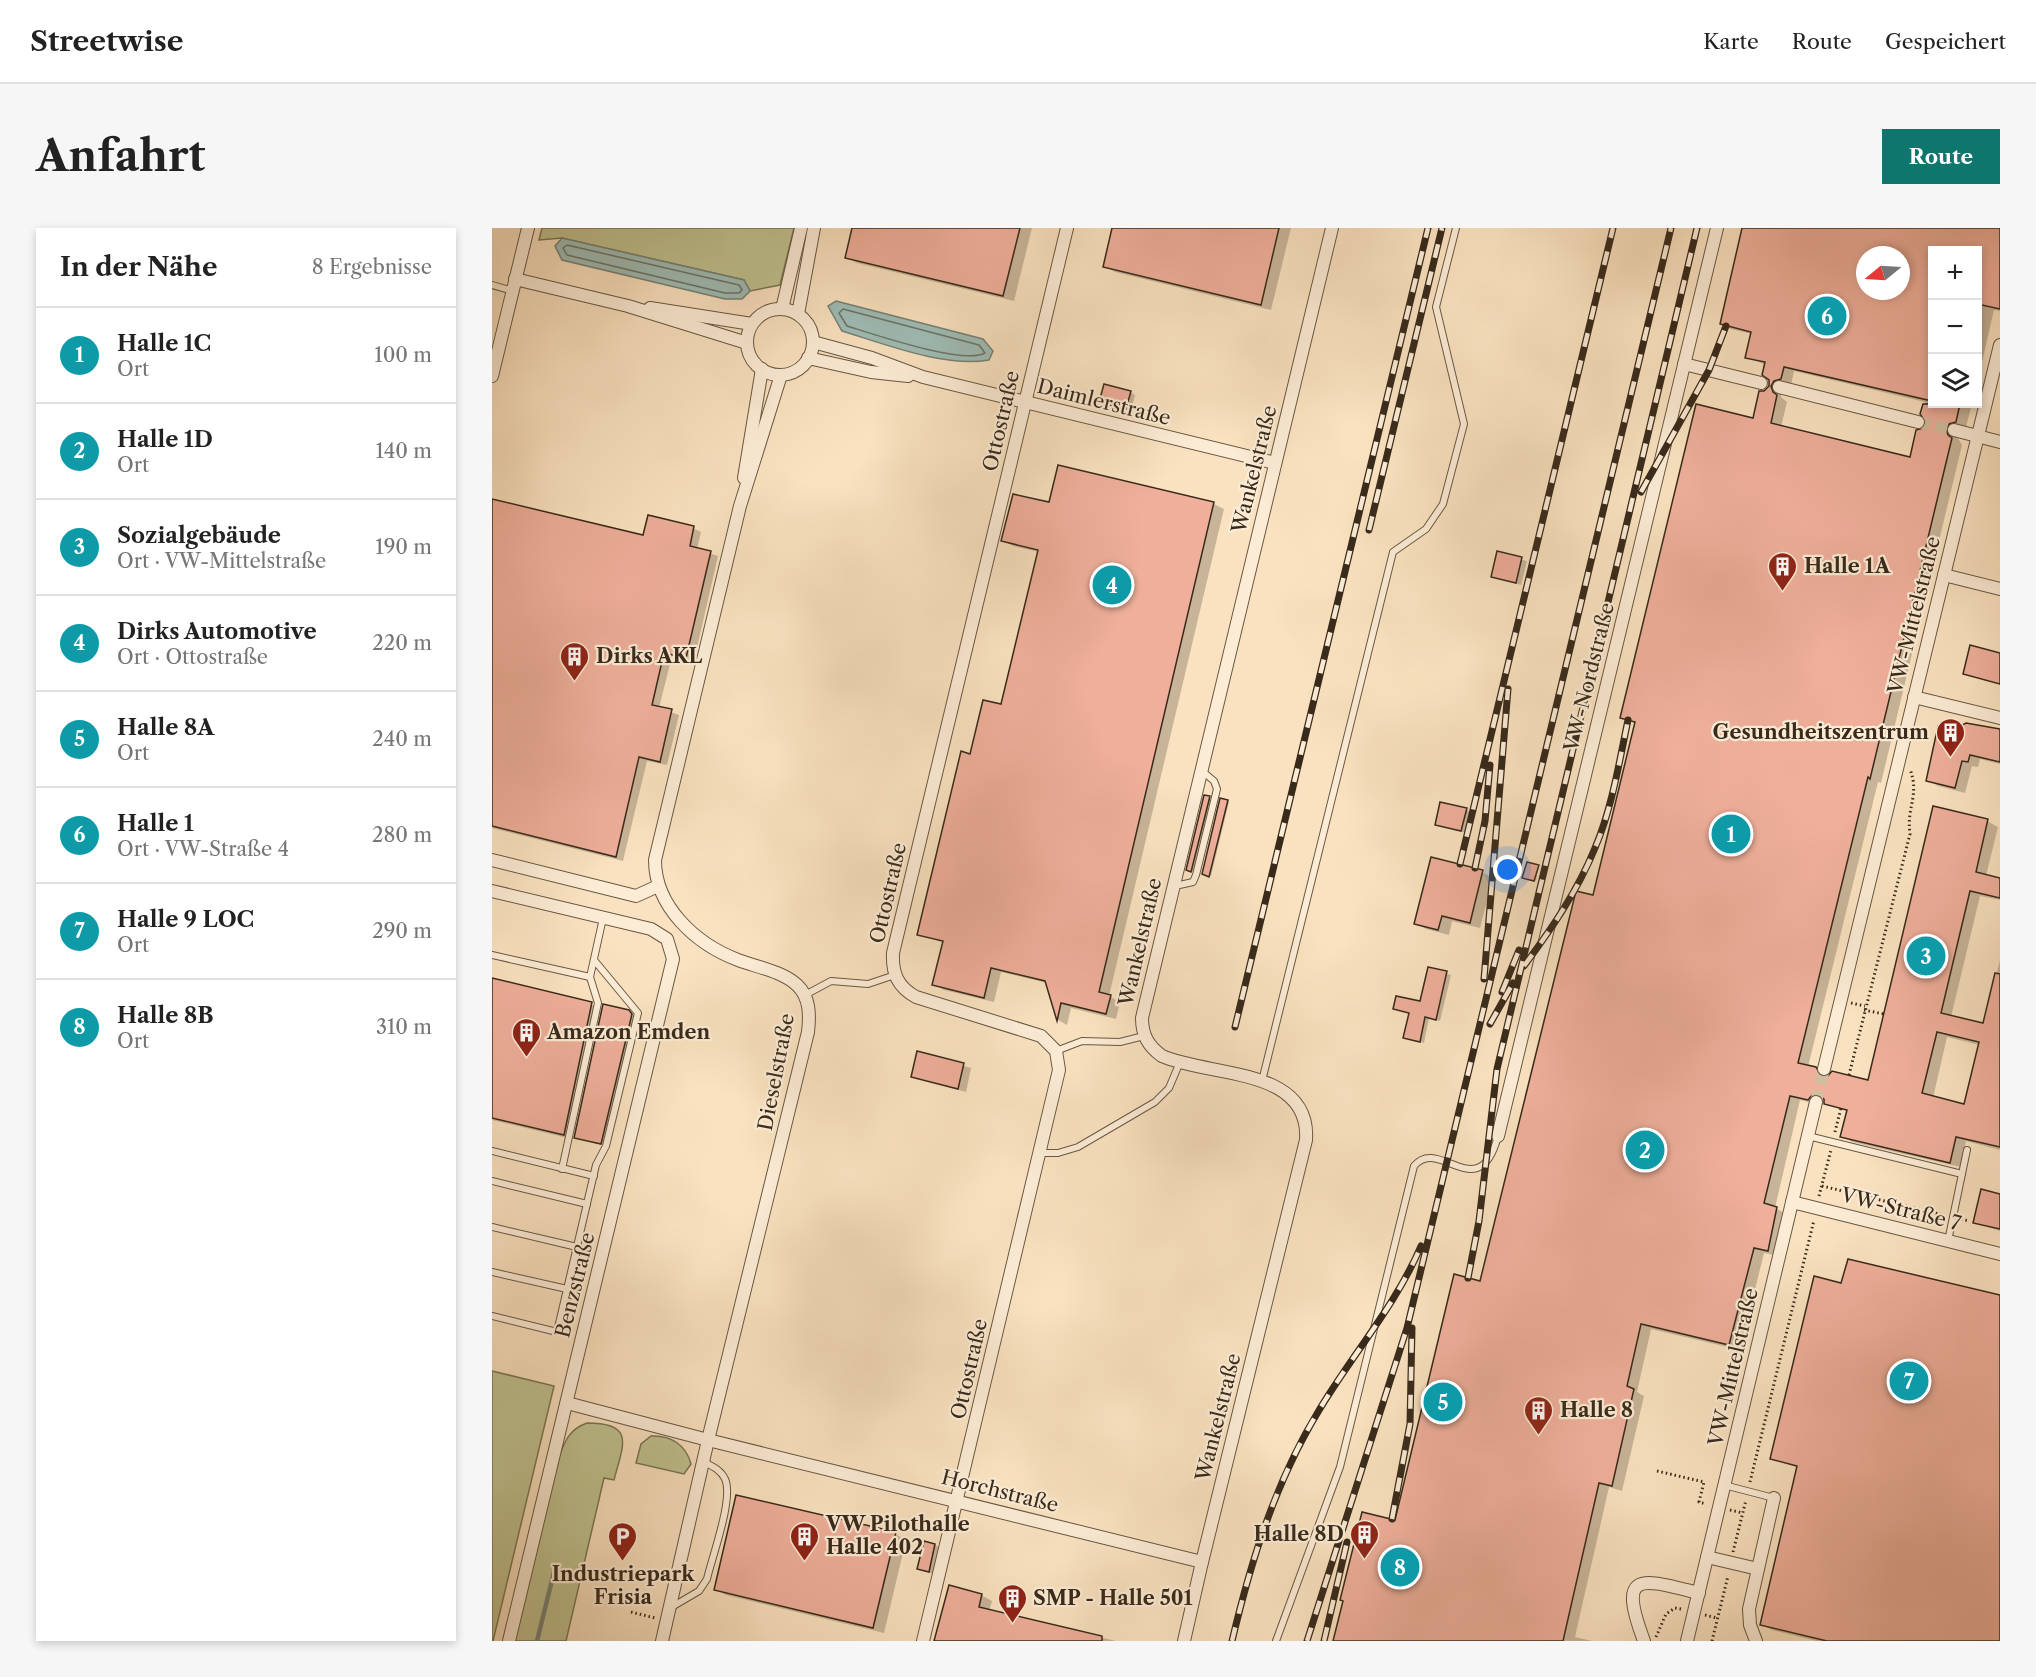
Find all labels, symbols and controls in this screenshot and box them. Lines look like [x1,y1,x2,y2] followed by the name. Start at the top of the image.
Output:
[30,24,184,58] text: Streetwise
[1703,29,1759,54] text: Karte
[1792,29,1852,54] text: Route
[1885,29,2006,54] text: Gespeichert
[1882,129,2000,184] button: Route
[36,130,205,182] text: Anfahrt
[1856,246,1910,300] north arrow
[1928,246,1982,408] map controls
[1928,246,1982,300] button: +
[60,251,217,283] text: In der Nähe
[312,255,432,279] text: 8 Ergebnisse
[1808,294,1846,338] pin: 6
[1928,300,1982,354] button: −
[117,330,211,357] text: Halle 1C
[75,343,84,367] text: 1
[374,343,432,367] text: 100 m
[1928,354,1982,408] button: layers
[117,357,149,381] text: Ort
[978,368,1024,474] street label: Ottostraße
[1035,374,1173,430] street label: Daimlerstraße
[1226,403,1281,536] street label: Wankelstraße
[117,426,213,453] text: Halle 1D
[74,439,85,463] text: 2
[375,439,432,463] text: 140 m
[117,453,149,477] text: Ort
[117,522,281,549] text: Sozialgebäude
[1883,534,1945,697] street label: VW-Mittelstraße
[74,535,85,559] text: 3
[375,535,432,559] text: 190 m
[117,549,326,573] text: Ort · VW-Mittelstraße
[1767,550,1799,592] building icon: Halle 1A
[1804,554,1891,578] place label: Halle 1A
[1092,562,1132,608] pin: 4
[1559,600,1619,755] street label: VW-Nordstraße
[117,618,317,645] text: Dirks Automotive
[74,631,85,655] text: 4
[372,631,432,655] text: 220 m
[559,640,591,682] building icon: Dirks AKL
[596,644,702,668] place label: Dirks AKL
[117,645,268,669] text: Ort · Ottostraße
[117,714,214,741] text: Halle 8A
[1934,716,1966,758] building icon: Gesundheitszentrum
[1713,720,1929,744] place label: Gesundheitszentrum
[74,727,85,751] text: 5
[372,727,432,751] text: 240 m
[117,741,149,765] text: Ort
[117,810,194,837] text: Halle 1
[1712,812,1750,856] pin: 1
[74,823,85,847] text: 6
[372,823,432,847] text: 280 m
[117,837,289,861] text: Ort · VW-Straße 4
[865,840,911,946] street label: Ottostraße
[1493,855,1522,884] your location
[1113,876,1166,1009] street label: Wankelstraße
[117,906,254,933] text: Halle 9 LOC
[74,919,85,943] text: 7
[372,919,432,943] text: 290 m
[117,933,149,957] text: Ort
[1906,934,1946,978] pin: 3
[117,1002,214,1029] text: Halle 8B
[753,1011,799,1133] street label: Dieselstraße
[73,1015,86,1039] text: 8
[376,1015,432,1039] text: 310 m
[510,1016,542,1058] building icon: Amazon Emden
[546,1020,710,1044] place label: Amazon Emden
[117,1029,149,1053] text: Ort
[1626,1128,1664,1172] pin: 2
[1838,1182,1964,1236] street label: VW-Straße 7
[550,1230,600,1340] street label: Benzstraße
[1703,1286,1763,1449] street label: VW-Mittelstraße
[946,1316,992,1422] street label: Ottostraße
[1190,1351,1245,1484] street label: Wankelstraße
[1890,1358,1928,1404] pin: 7
[1424,1380,1462,1424] pin: 5
[1523,1394,1555,1436] building icon: Halle 8
[1560,1398,1633,1422] place label: Halle 8
[939,1465,1061,1517] street label: Horchstraße
[825,1512,970,1559] place label: VW Pilothalle Halle 402
[1349,1518,1381,1560] building icon: Halle 8D
[607,1520,639,1562] parking icon: Industriepark Frisia
[789,1520,821,1562] building icon: VW Pilothalle Halle 402
[1254,1522,1344,1546] place label: Halle 8D
[1380,1544,1420,1590] pin: 8
[552,1562,695,1609] place label: Industriepark Frisia
[996,1582,1028,1624] building icon: SMP - Halle 501
[1033,1586,1193,1610] place label: SMP - Halle 501

